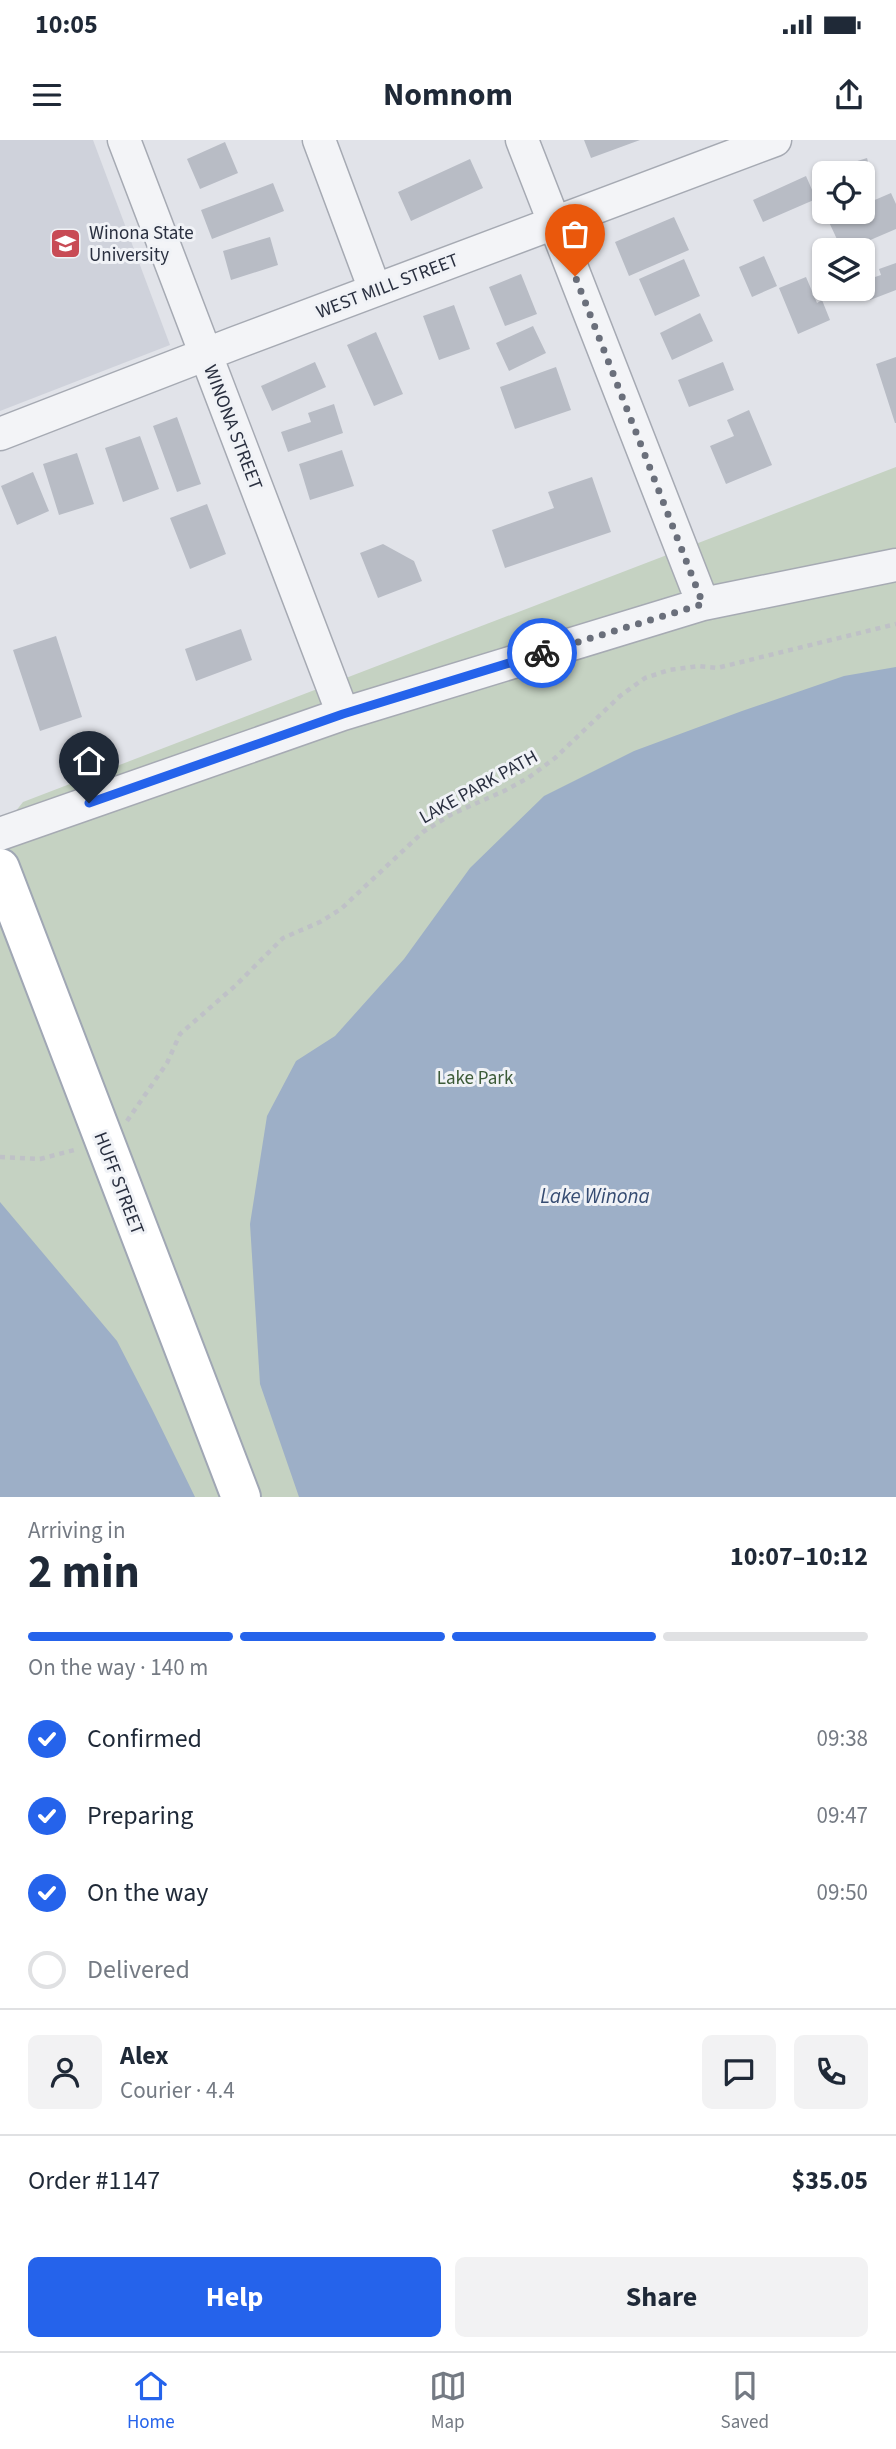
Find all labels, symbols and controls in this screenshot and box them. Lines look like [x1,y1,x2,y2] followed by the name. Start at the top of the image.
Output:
[35,6,98,43] text: 10:05
[383,72,513,118] text: Nomnom
[28,76,66,114] icon: menu
[830,76,868,114] icon: share
[812,161,875,301] map controls
[812,161,875,224] button: locate
[545,204,605,276] pin
[556,215,594,253] icon: bag
[89,220,194,269] place label: Winona State University
[49,226,83,260] school or university icon: Winona State University
[812,238,875,301] button: layers
[312,247,463,326] street label: WEST MILL STREET
[196,361,269,494] street label: WINONA STREET
[507,618,577,688] courier
[523,634,561,672] icon: bike
[59,731,119,803] pin
[70,742,108,780] icon: home
[414,744,543,831] street label: LAKE PARK PATH
[437,1065,514,1092] park label: Lake Park
[87,1128,151,1239] street label: HUFF STREET
[540,1181,650,1211] water label: Lake Winona
[28,1514,126,1547] text: Arriving in
[730,1538,868,1575] text: 10:07–10:12
[28,1540,140,1605] text: 2 min
[28,1651,208,1684] text: On the way · 140 m
[28,1720,66,1758] icon: check
[87,1720,202,1757] text: Confirmed
[817,1722,868,1755] text: 09:38
[28,1797,66,1835] icon: check
[87,1797,193,1834] text: Preparing
[817,1799,868,1832] text: 09:47
[28,1874,66,1912] icon: check
[87,1874,208,1911] text: On the way
[817,1876,868,1909] text: 09:50
[87,1951,190,1988] text: Delivered
[28,2035,102,2109] button: person
[702,2035,776,2109] button: chat
[794,2035,868,2109] button: phone
[120,2037,169,2074] text: Alex
[120,2074,235,2107] text: Courier · 4.4
[28,2162,160,2199] text: Order #1147
[792,2162,868,2199] text: $35.05
[28,2257,441,2337] button: Help
[455,2257,868,2337] button: Share
[127,2367,175,2436] tab: Home
[429,2367,467,2436] tab: Map
[721,2367,769,2436] tab: Saved

